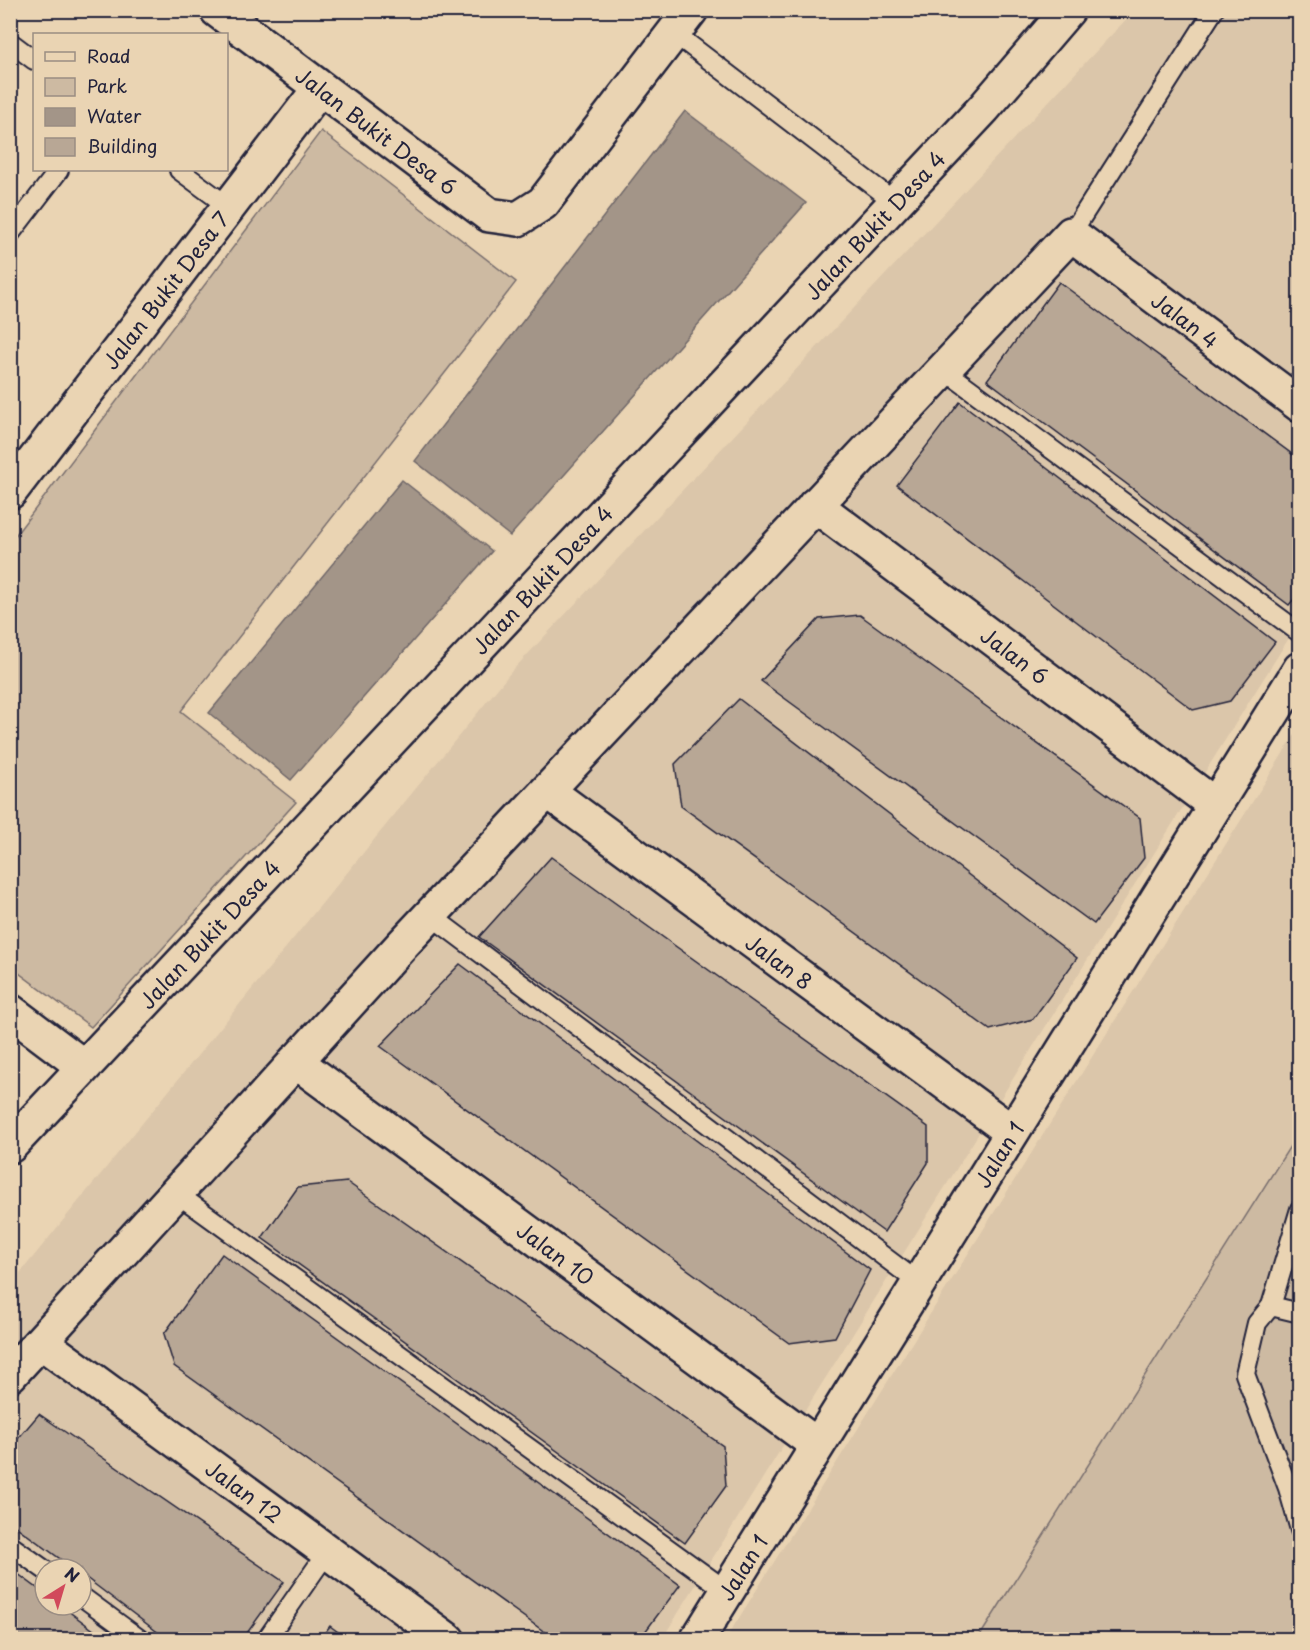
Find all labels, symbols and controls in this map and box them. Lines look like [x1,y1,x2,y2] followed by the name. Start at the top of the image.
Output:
[33,33,228,171] legend
[87,42,131,69] text: Road
[289,59,464,202] street label: Jalan Bukit Desa 6
[87,72,127,99] text: Park
[87,102,142,129] text: Water
[87,132,157,159] text: Building
[796,143,952,307] street label: Jalan Bukit Desa 4
[94,204,236,376] street label: Jalan Bukit Desa 7
[1145,284,1226,355] street label: Jalan 4
[464,498,620,661] street label: Jalan Bukit Desa 4
[974,619,1056,691] street label: Jalan 6
[131,852,287,1015] street label: Jalan Bukit Desa 4
[739,926,820,997] street label: Jalan 8
[966,1115,1032,1193] street label: Jalan 1
[511,1214,601,1292] street label: Jalan 10
[199,1452,289,1530] street label: Jalan 12
[710,1528,775,1606] street label: Jalan 1
[33,1557,93,1617] north arrow
[60,1561,85,1588] text: N

